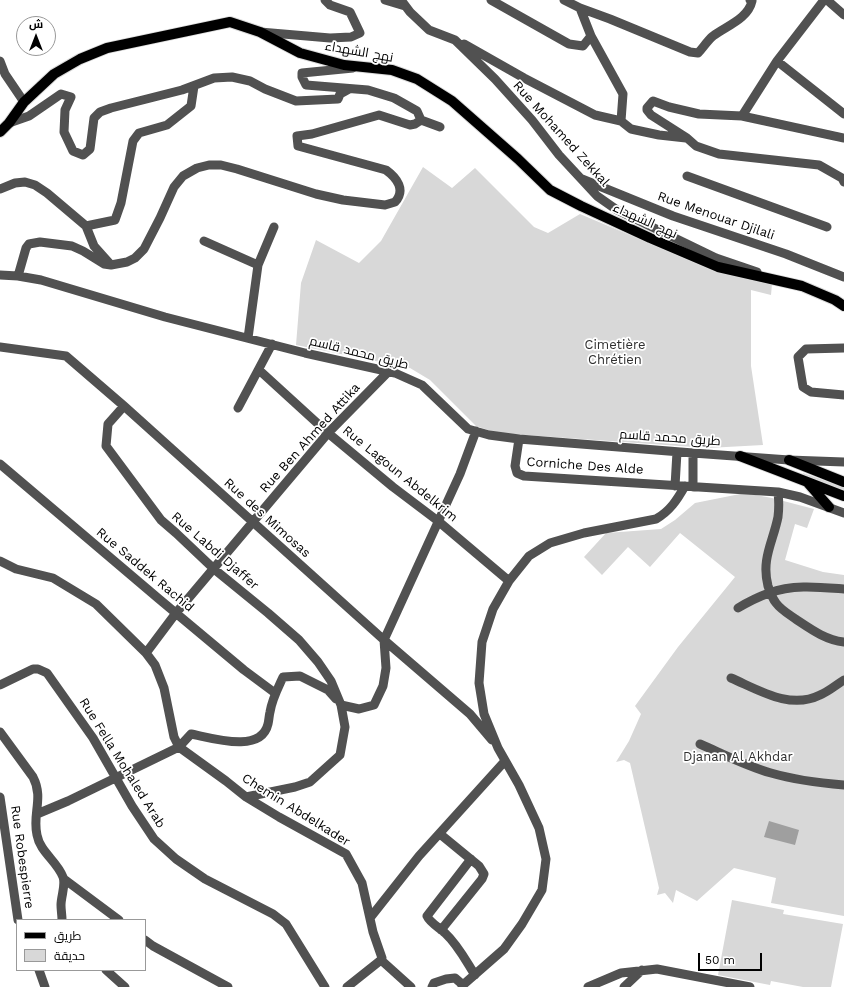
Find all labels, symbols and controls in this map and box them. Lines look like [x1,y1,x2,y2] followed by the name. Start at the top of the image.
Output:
[16,16,56,56] north arrow
[29,18,43,31] text: ش
[324,38,394,66] street label: نهج الشهداء
[510,78,612,190] street label: Rue Mohamed Zekkal
[655,189,777,243] street label: Rue Menouar Djilali
[610,200,680,242] street label: نهج الشهداء
[308,333,410,373] street label: طريق محمد قاسم
[584,337,646,368] park label: Cimetière Chrétien
[257,380,363,496] street label: Rue Ben Ahmed Attika
[339,423,461,525] street label: Rue Lagoun Abdelkrim
[619,427,721,449] street label: طريق محمد قاسم
[526,454,644,478] street label: Corniche Des Alde
[220,475,314,561] street label: Rue des Mimosas
[168,509,262,593] street label: Rue Labdi Djaffer
[93,525,197,615] street label: Rue Saddek Rachid
[76,695,168,831] street label: Rue Fella Mohaled Arab
[683,749,793,765] park label: Djanan Al Akhdar
[239,770,353,850] street label: Chemin Abdelkader
[7,804,37,910] street label: Rue Robespierre
[16,919,146,971] legend
[54,929,81,943] text: طريق
[700,945,764,971] scale bar
[54,949,85,963] text: حديقة
[705,953,735,967] text: 50 m

